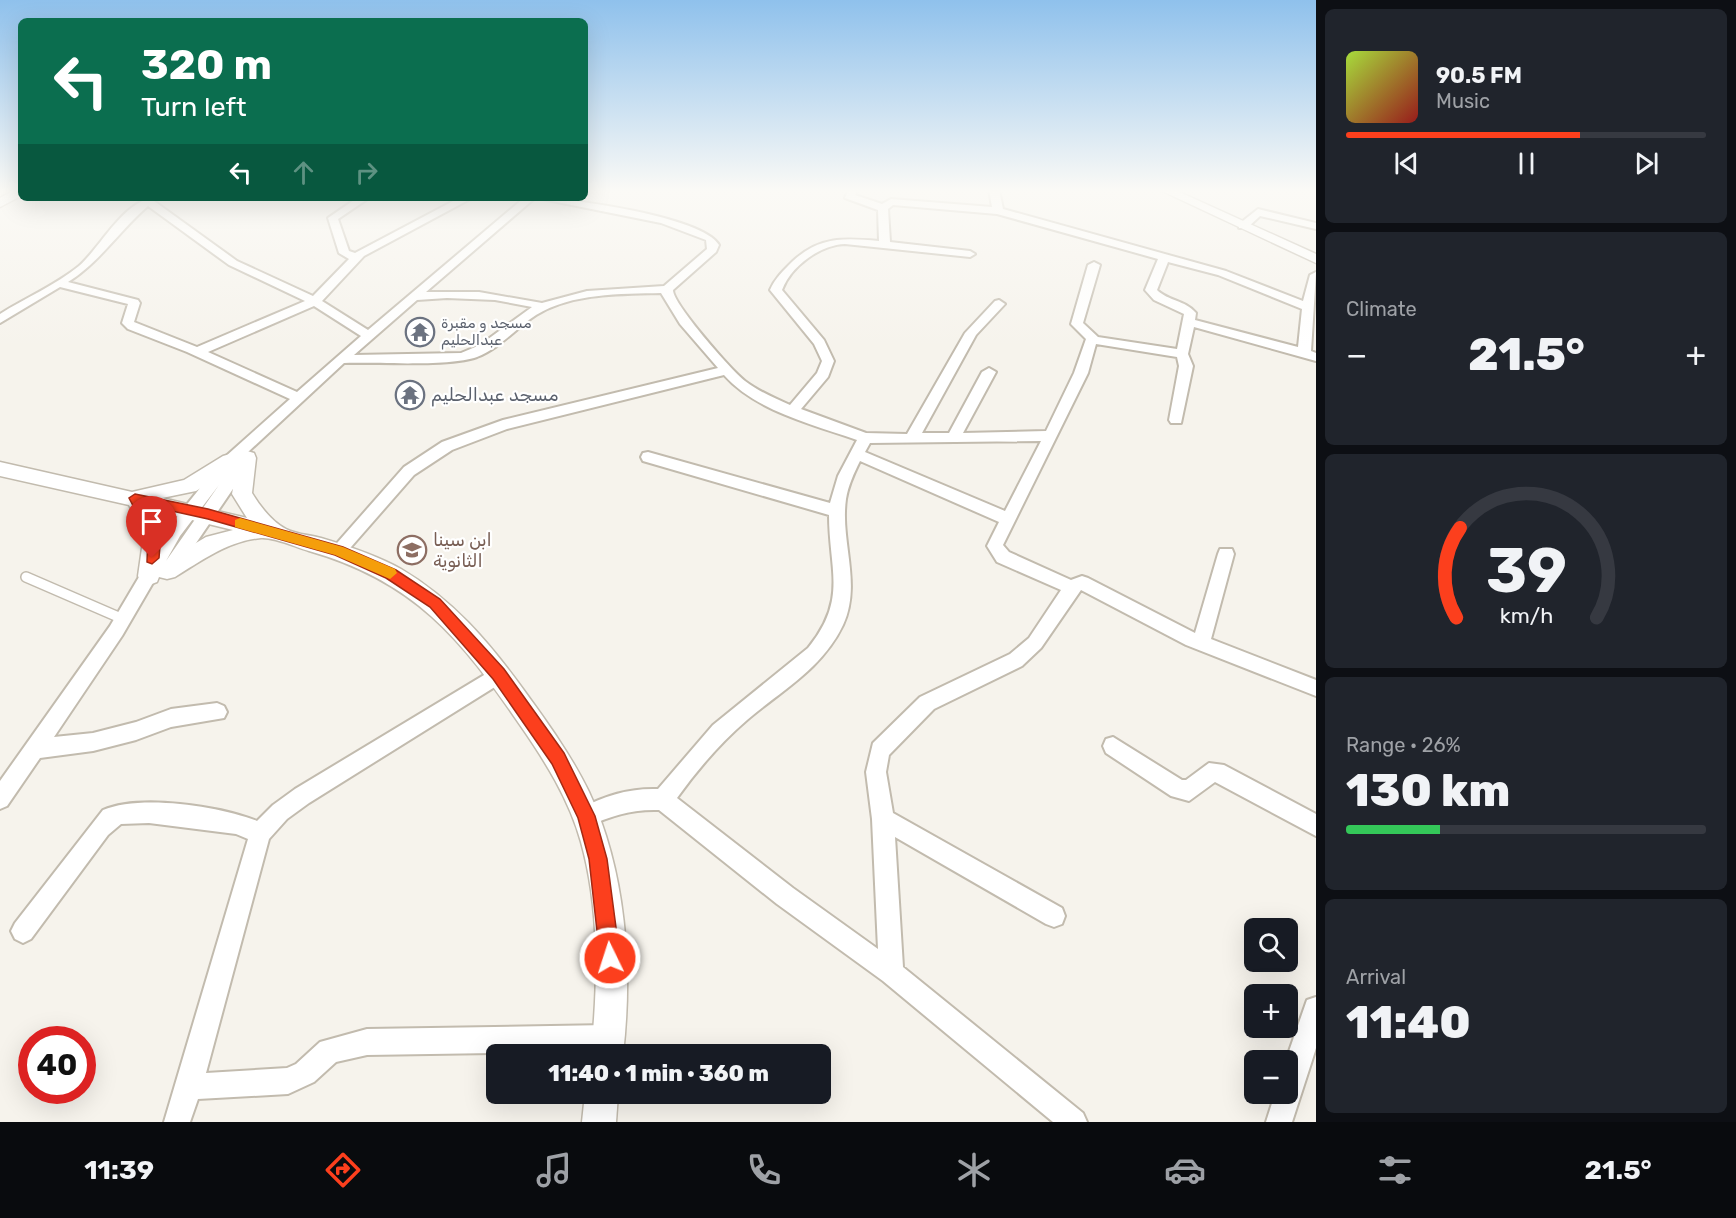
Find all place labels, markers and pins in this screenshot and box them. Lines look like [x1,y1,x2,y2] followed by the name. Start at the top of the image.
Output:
[441,314,532,350] place label: مسجد و مقبرة عبدالحليم
[404,316,436,348] temple icon: مسجد و مقبرة عبدالحليم
[394,379,426,411] temple icon: مسجد عبدالحليم
[431,384,558,407] place label: مسجد عبدالحليم
[126,496,177,558] pin
[433,529,492,572] place label: ابن سينا الثانوية
[396,534,428,566] school or university icon: ابن سينا الثانوية

